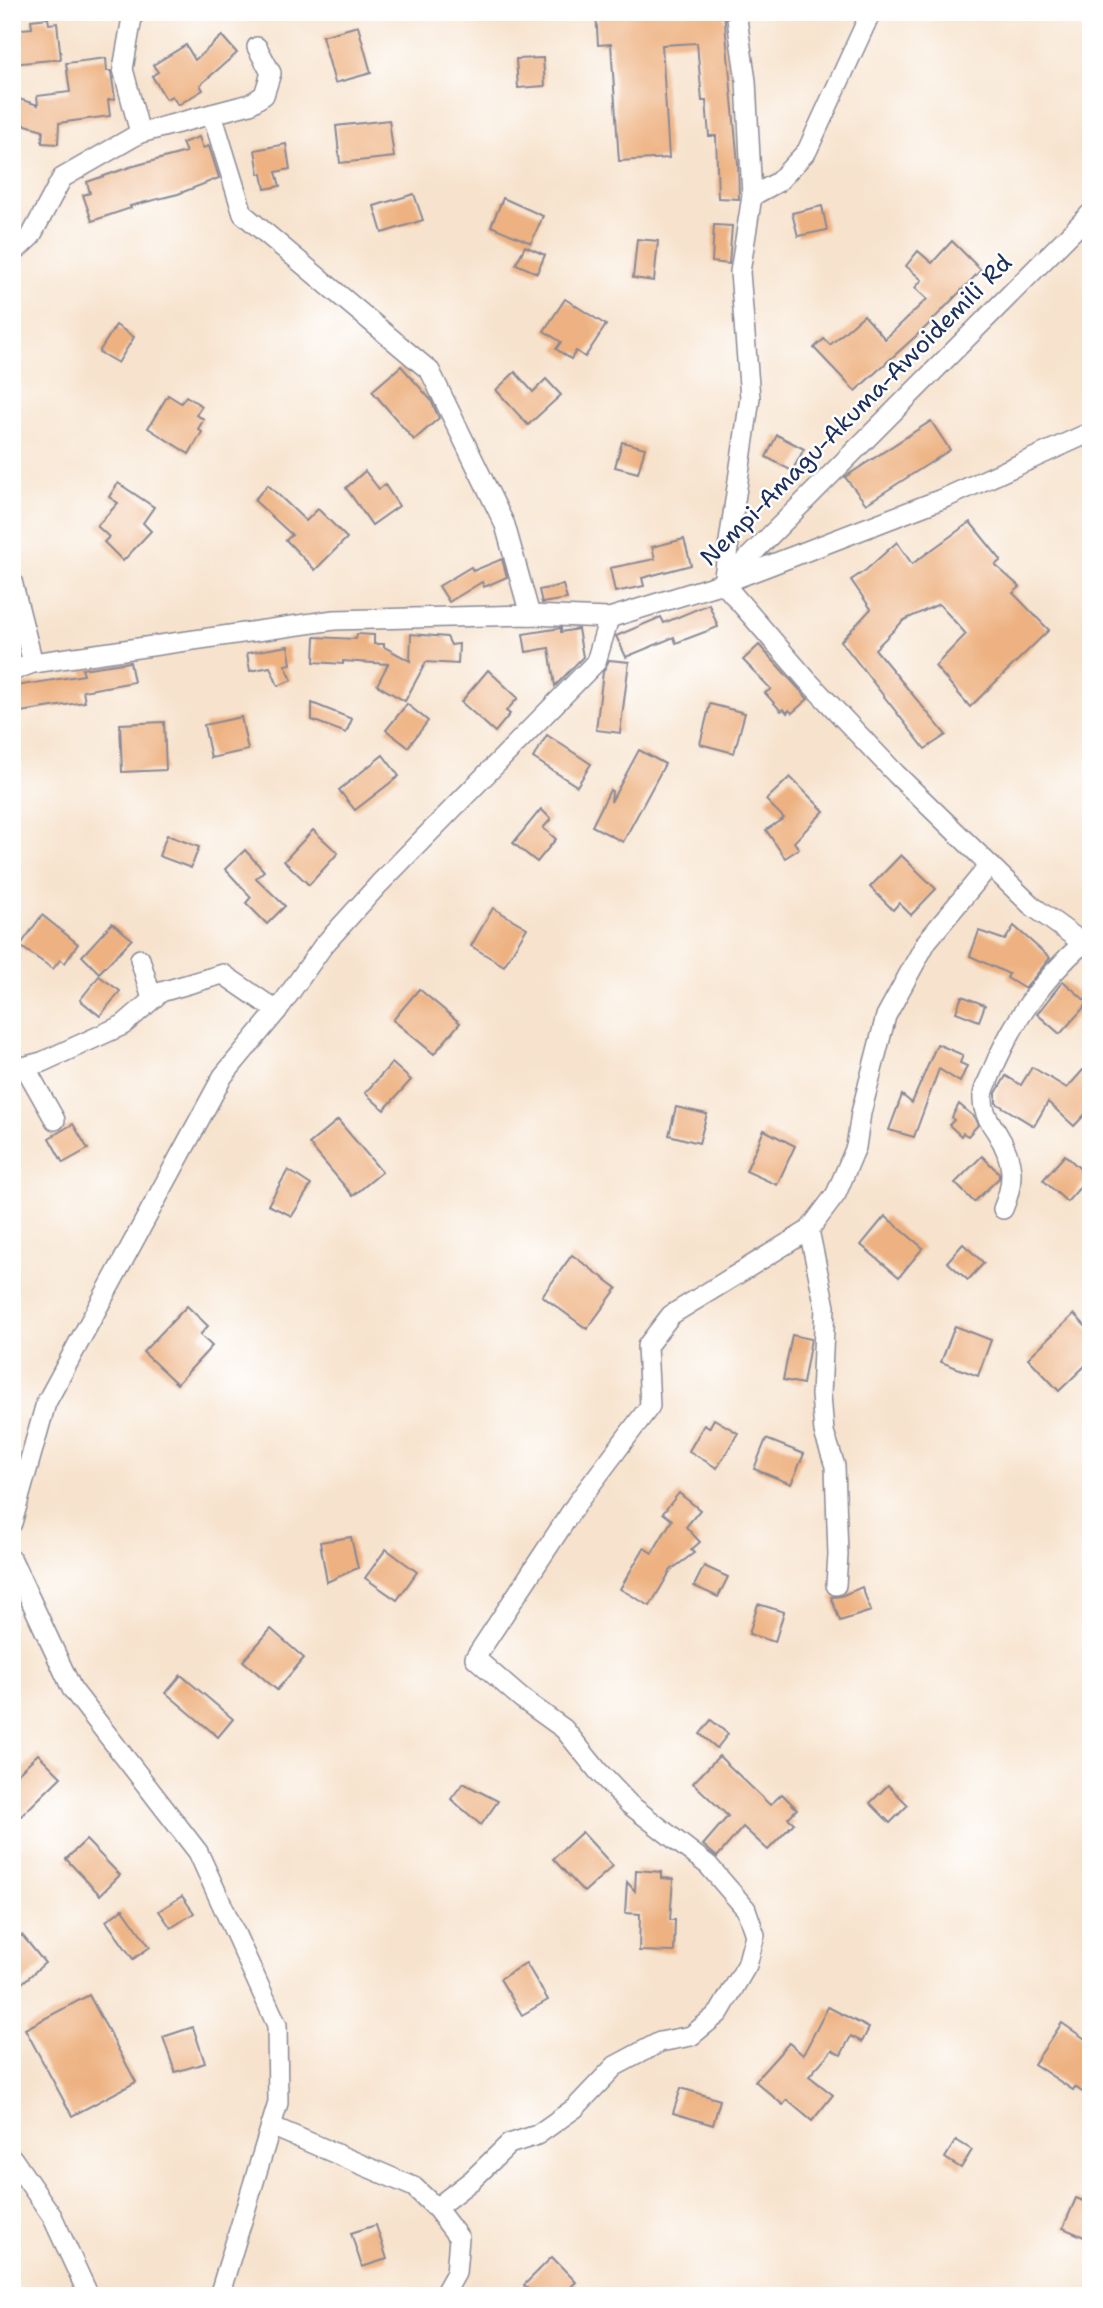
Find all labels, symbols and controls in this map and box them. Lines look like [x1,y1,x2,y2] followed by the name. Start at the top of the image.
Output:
[693,247,1019,573] street label: Nempi-Amagu-Akuma-Awoidemili Rd

